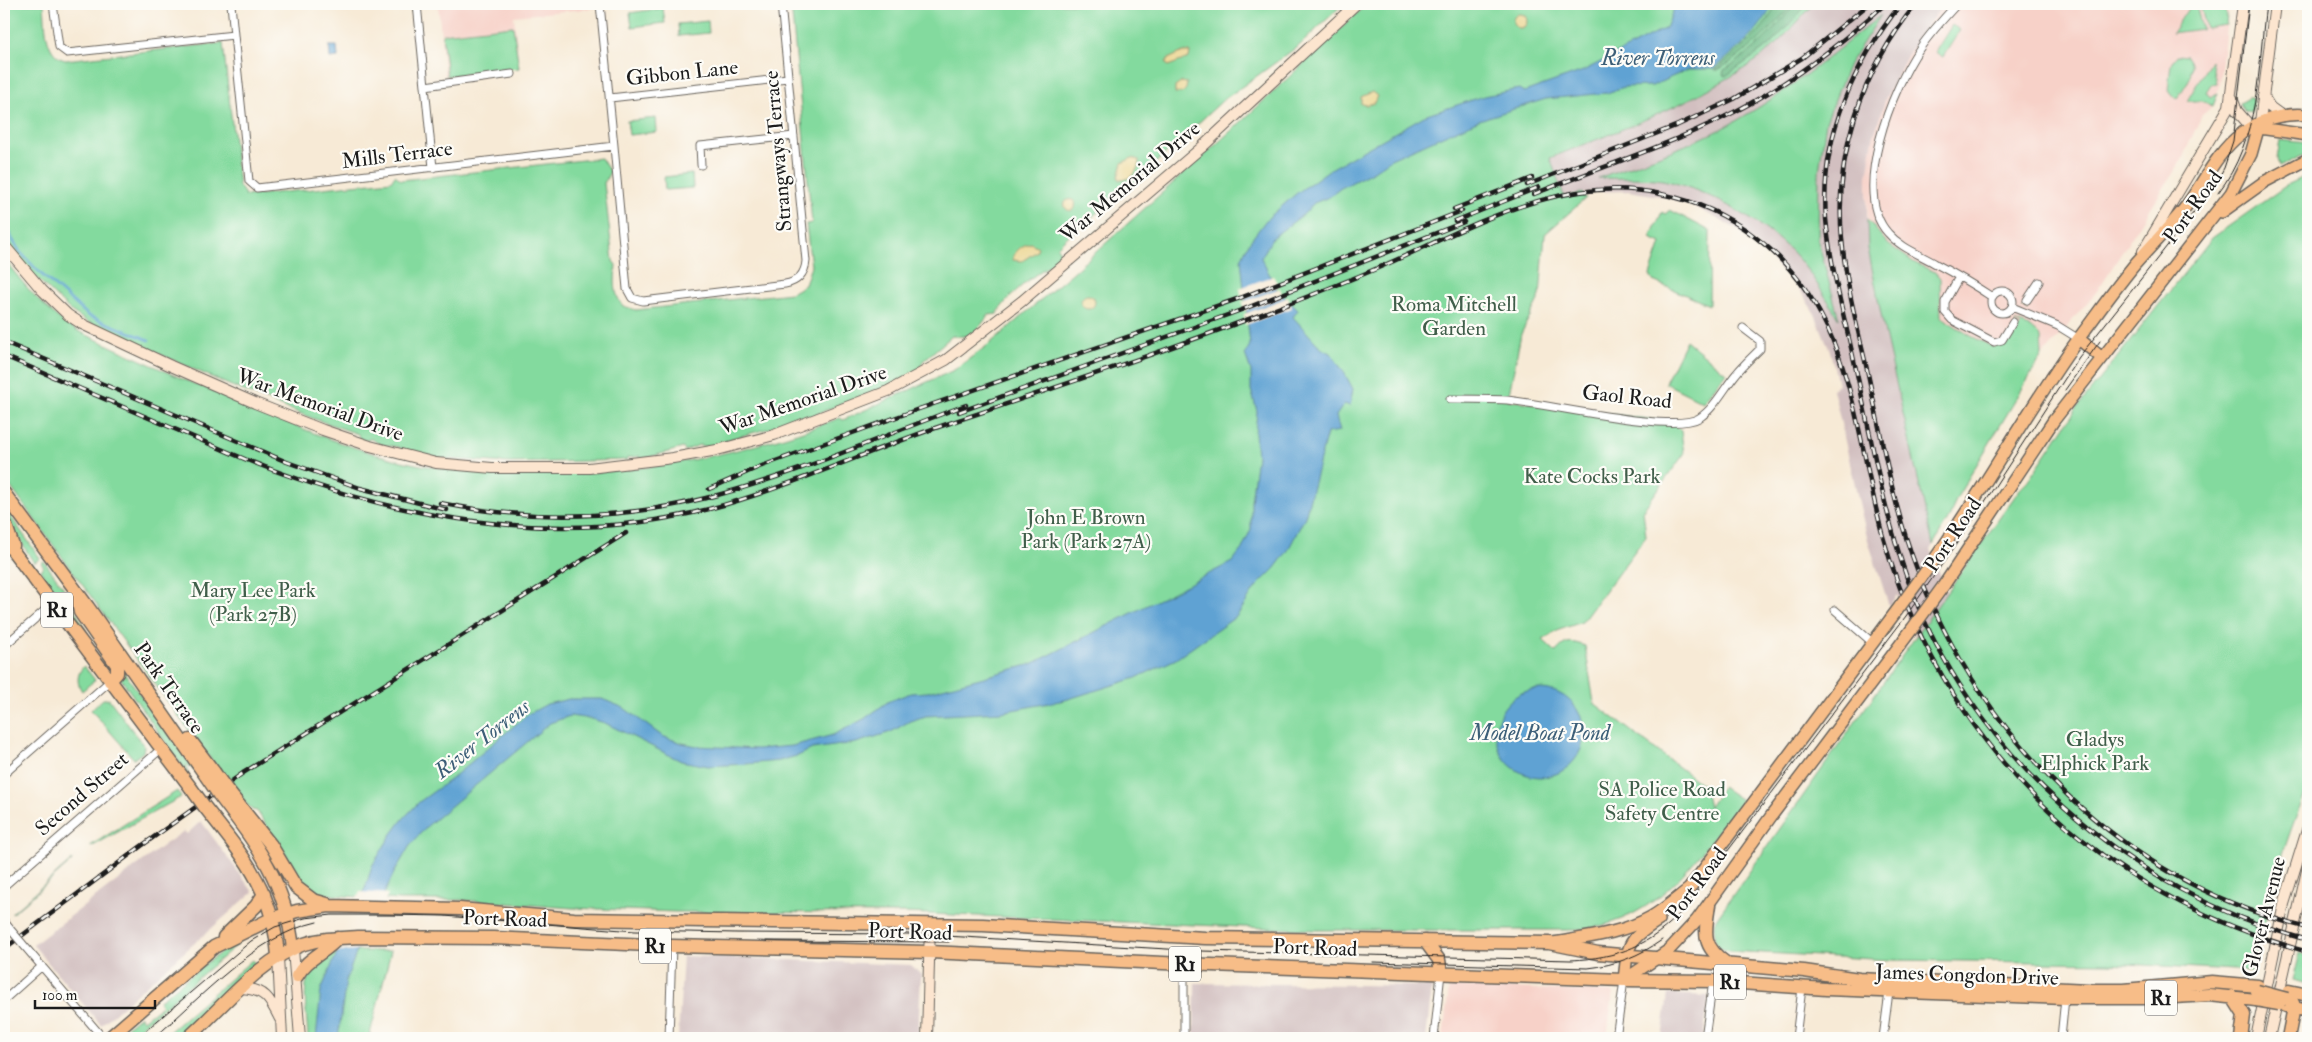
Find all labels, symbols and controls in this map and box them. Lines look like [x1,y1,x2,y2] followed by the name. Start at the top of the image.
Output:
[1600,44,1716,72] water label: River Torrens
[625,54,740,92] street label: Gibbon Lane
[757,69,798,233] street label: Strangways Terrace
[1053,115,1206,249] street label: War Memorial Drive
[340,135,454,175] street label: Mills Terrace
[2157,164,2229,249] street label: Port Road
[1391,291,1518,342] park label: Roma Mitchell Garden
[715,359,891,442] street label: War Memorial Drive
[232,362,407,448] street label: War Memorial Drive
[1581,379,1674,415] street label: Gaol Road
[1524,463,1661,490] park label: Kate Cocks Park
[1918,492,1988,578] street label: Port Road
[1021,504,1151,555] park label: John E Brown Park (Park 27A)
[190,577,316,628] park label: Mary Lee Park (Park 27B)
[41,592,73,628] road number: R1
[128,637,211,739] street label: Park Terrace
[428,692,536,786] water label: River Torrens
[1468,719,1612,747] water label: Model Boat Pond
[2041,726,2149,777] park label: Gladys Elphick Park
[30,746,134,842] street label: Second Street
[1598,776,1726,827] park label: SA Police Road Safety Centre
[1661,842,1734,926] street label: Port Road
[2236,854,2292,980] street label: Glover Avenue
[462,904,548,934] street label: Port Road
[867,917,953,947] street label: Port Road
[639,928,671,964] road number: R1
[1272,933,1358,963] street label: Port Road
[1169,946,1201,982] road number: R1
[1874,958,2060,992] street label: James Congdon Drive
[1714,964,1746,1000] road number: R1
[35,977,155,1009] scale bar
[2145,980,2177,1016] road number: R1
[42,986,78,1005] text: 100 m

